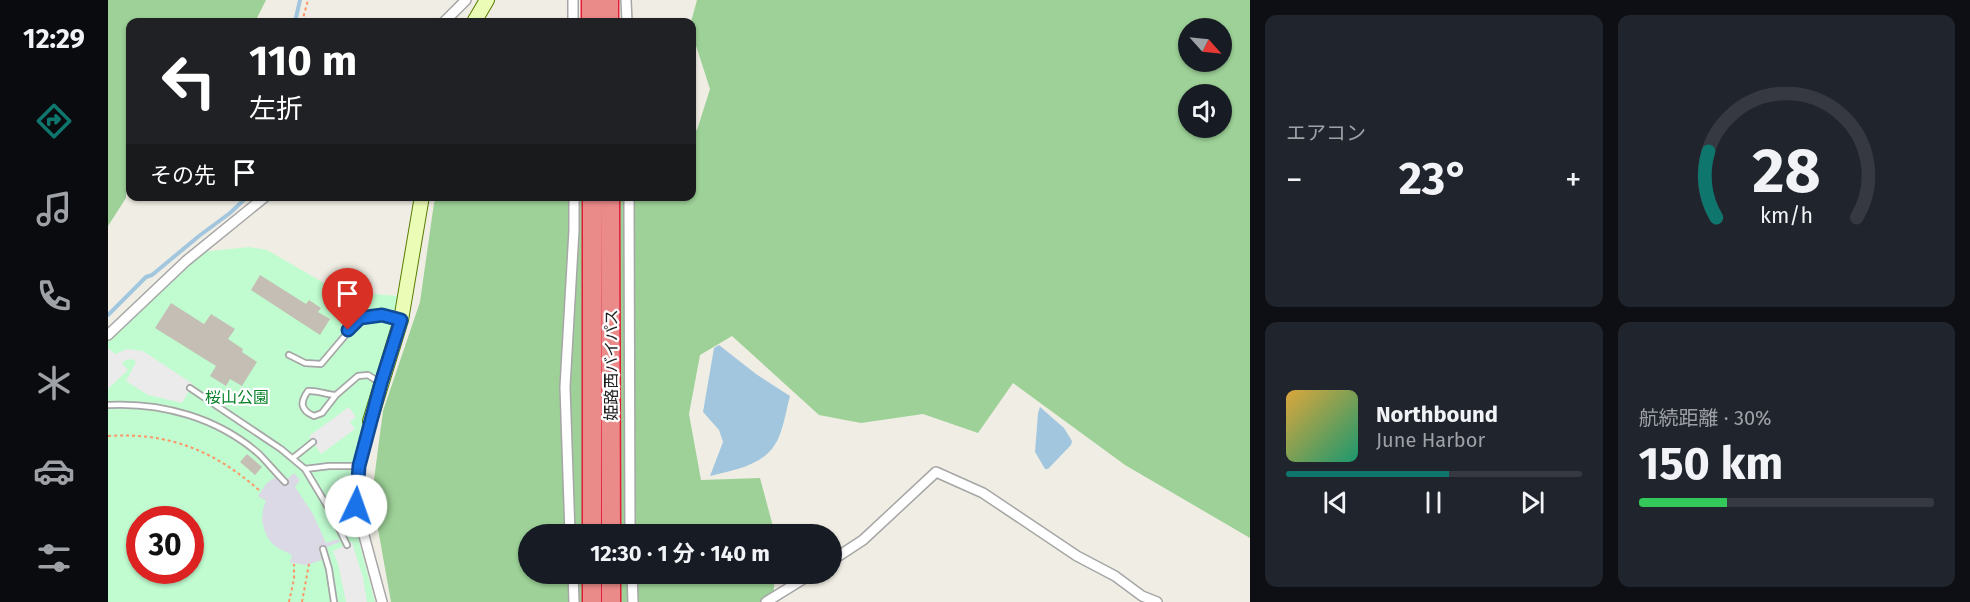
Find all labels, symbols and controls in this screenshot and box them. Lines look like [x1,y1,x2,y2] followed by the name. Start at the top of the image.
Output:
[1178,18,1232,72] north arrow
[1178,18,1232,138] map controls
[23,23,85,55] text: 12:29
[249,36,357,86] text: 110 m
[150,42,228,120] icon: left
[1178,84,1232,138] button: sound
[249,93,303,125] text: 左折
[33,100,75,142] icon: directions
[1286,121,1366,145] text: エアコン
[1752,134,1821,209] text: 28
[1399,152,1469,206] text: 23°
[228,156,261,189] icon: arrive
[1286,160,1303,200] text: −
[1565,160,1581,200] text: +
[150,162,216,189] text: その先
[33,188,75,230] icon: music
[1760,203,1813,229] text: km/h
[322,268,373,330] pin
[33,275,75,317] icon: phone
[331,277,364,310] icon: arrive
[602,309,621,421] street label: 姫路西バイパス
[33,362,75,404] icon: climate
[205,388,269,407] park label: 桜山公園
[1376,401,1498,428] text: Northbound
[1639,406,1772,430] text: 航続距離 · 30%
[1376,428,1485,452] text: June Harbor
[1639,437,1783,491] text: 150 km
[33,450,75,492] icon: car
[324,474,388,538] position arrow
[1319,486,1352,519] icon: previous
[1417,486,1450,519] icon: pause
[1516,486,1549,519] icon: next
[126,506,204,584] speed limit sign: 30
[33,537,75,579] icon: filters
[590,540,770,567] text: 12:30 · 1 分 · 140 m

